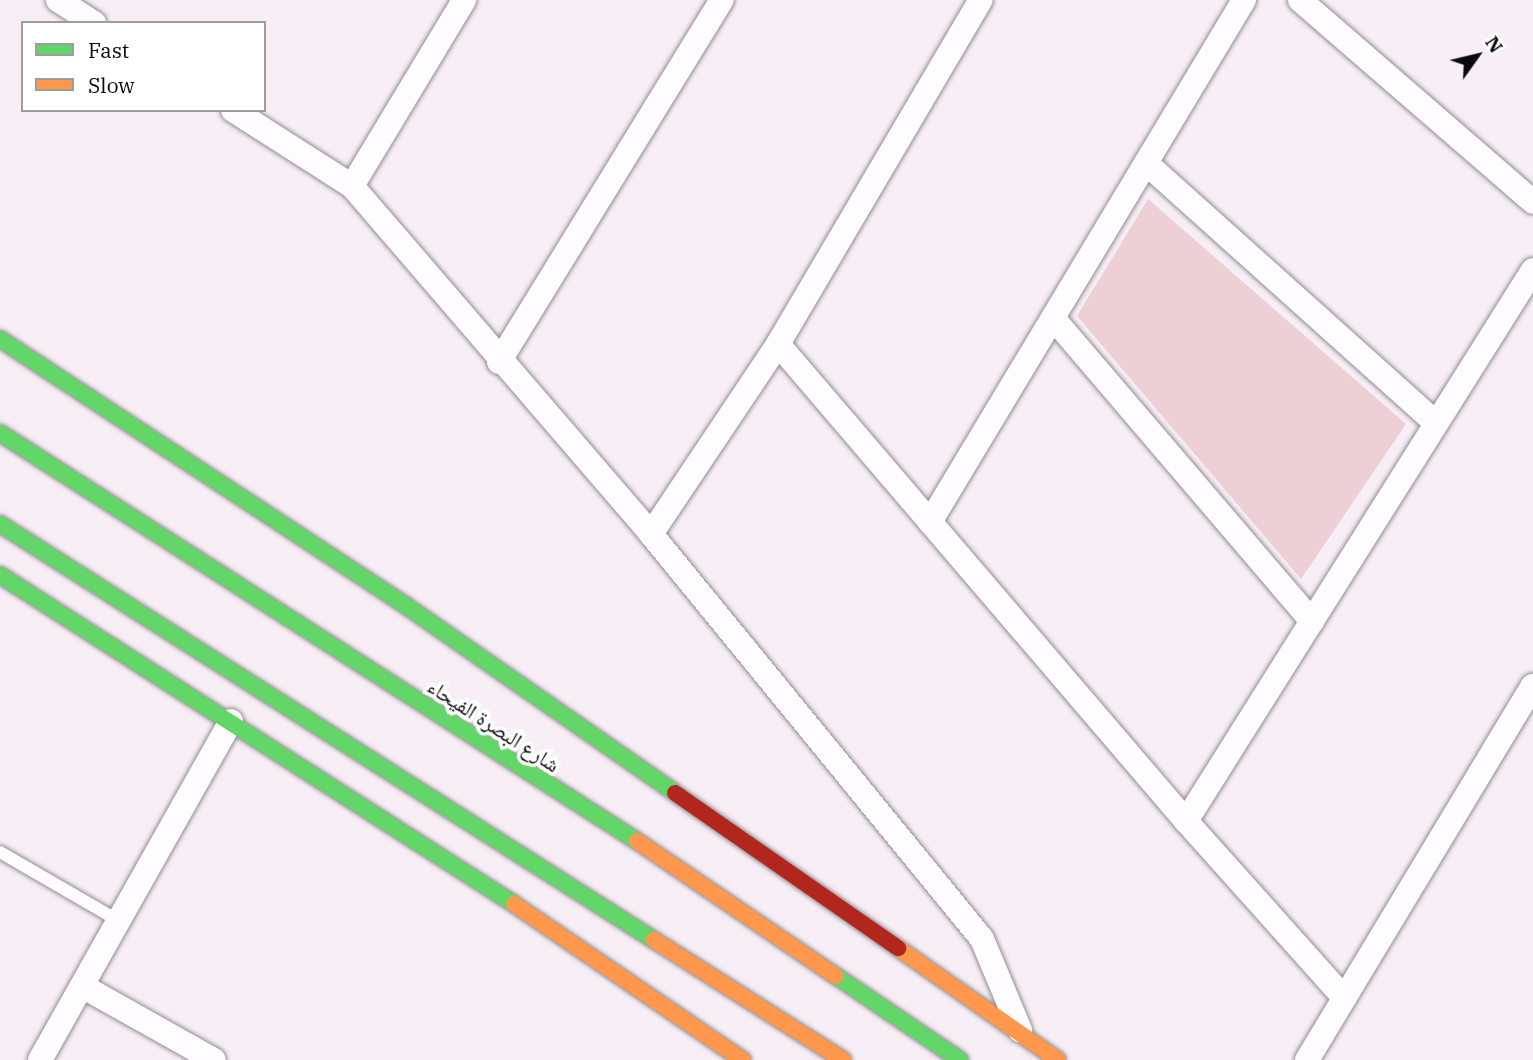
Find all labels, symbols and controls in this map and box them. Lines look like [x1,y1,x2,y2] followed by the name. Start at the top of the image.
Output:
[21,21,266,112] legend
[1442,21,1512,91] north arrow
[1480,31,1509,57] text: N
[88,36,129,64] text: Fast
[88,71,135,99] text: Slow
[423,673,565,777] street label: شارع البصرة الفيحاء

